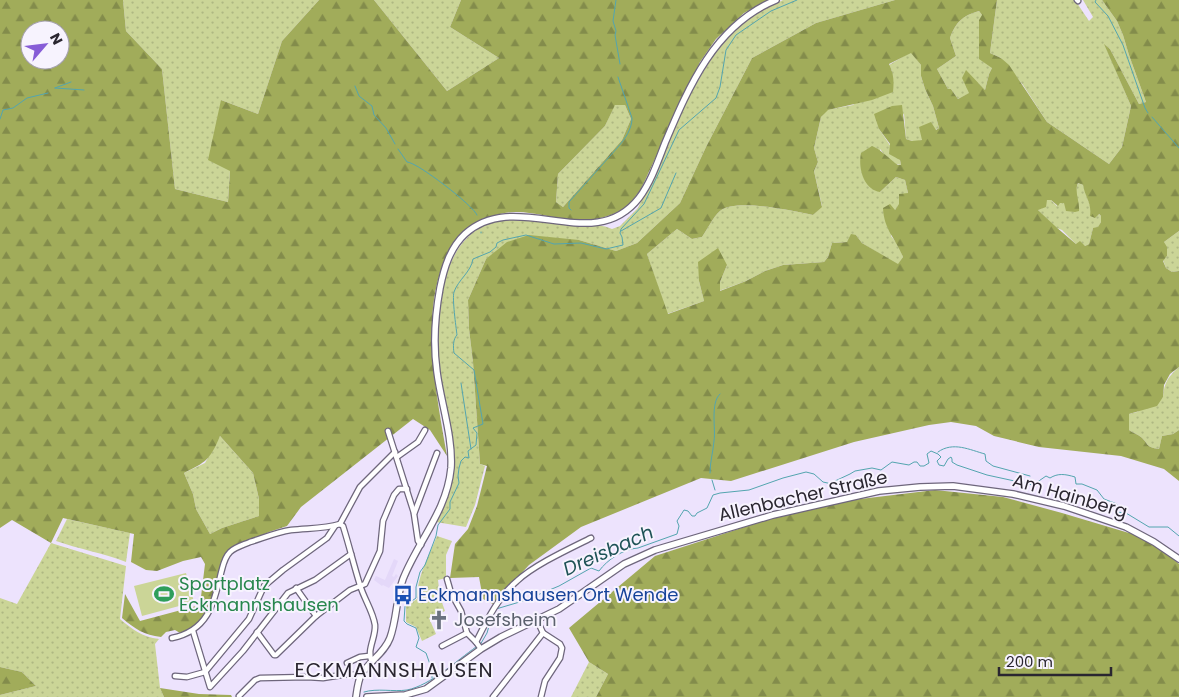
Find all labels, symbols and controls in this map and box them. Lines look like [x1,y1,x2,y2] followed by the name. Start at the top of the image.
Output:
[20,20,70,70] north arrow
[45,30,68,48] text: N
[716,464,890,527] street label: Allenbacher Straße
[1010,467,1130,524] street label: Am Hainberg
[559,519,658,582] water label: Dreisbach
[179,571,339,617] place label: Sportplatz Eckmannshausen
[418,582,678,607] place label: Eckmannshausen Ort Wende
[153,583,175,605] sports icon: Sportplatz Eckmannshausen
[392,584,414,606] bus stop icon: Eckmannshausen Ort Wende
[454,607,557,632] place label: Josefsheim
[428,609,450,631] church icon: Josefsheim
[999,644,1112,676] scale bar
[1006,651,1053,672] text: 200 m
[294,656,494,684] district label: ECKMANNSHAUSEN

